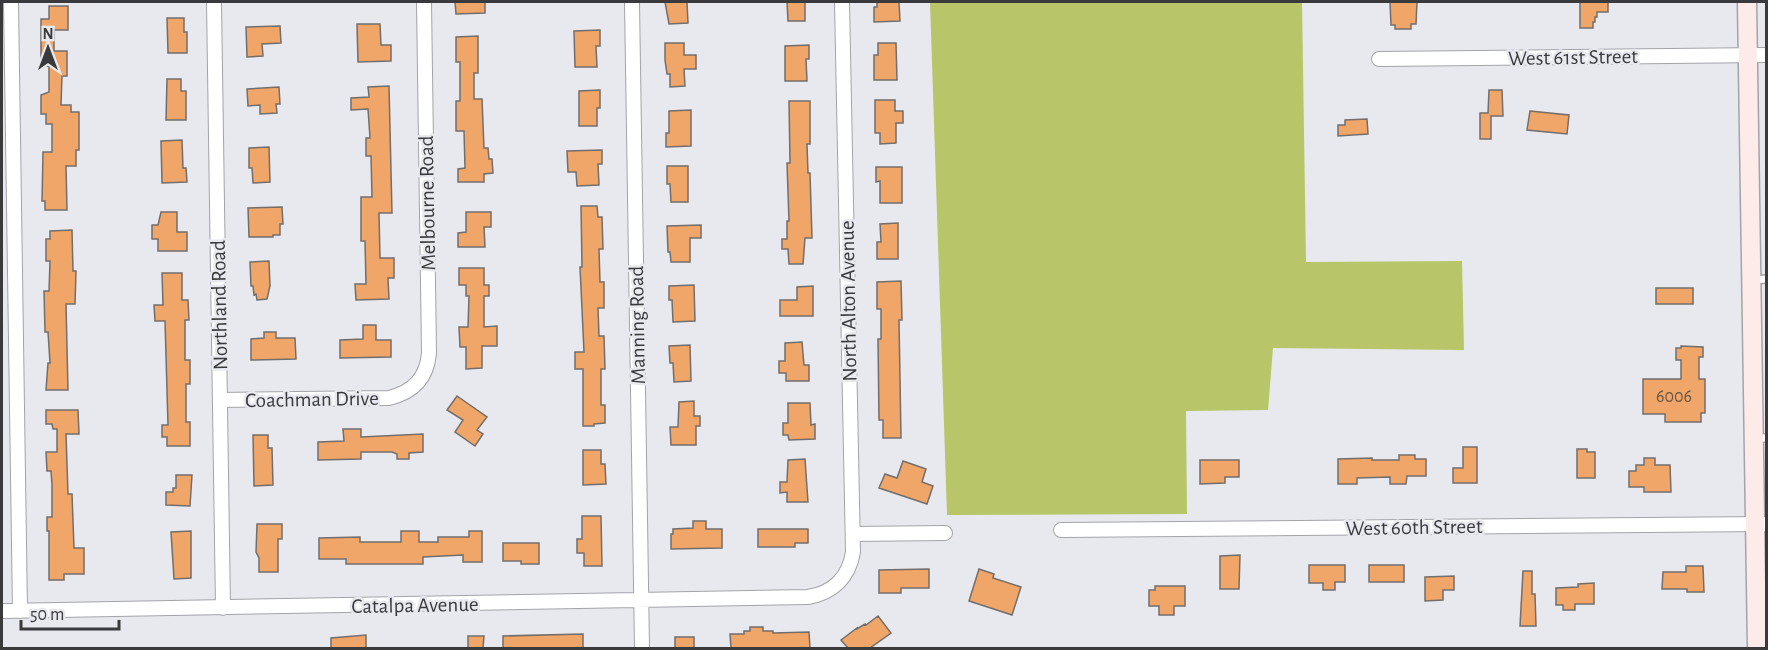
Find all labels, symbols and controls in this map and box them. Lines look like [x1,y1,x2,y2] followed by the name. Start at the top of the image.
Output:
[18,18,78,78] north arrow
[42,26,54,42] text: N
[1508,46,1638,69] street label: West 61st Street
[416,135,439,271] street label: Melbourne Road
[837,220,860,382] street label: North Alton Avenue
[208,240,231,370] street label: Northland Road
[626,265,649,385] street label: Manning Road
[245,388,379,411] street label: Coachman Drive
[1656,388,1692,406] house number: 6006
[1345,516,1483,539] street label: West 60th Street
[21,593,118,631] scale bar
[351,594,479,617] street label: Catalpa Avenue
[30,606,64,624] text: 50 m

